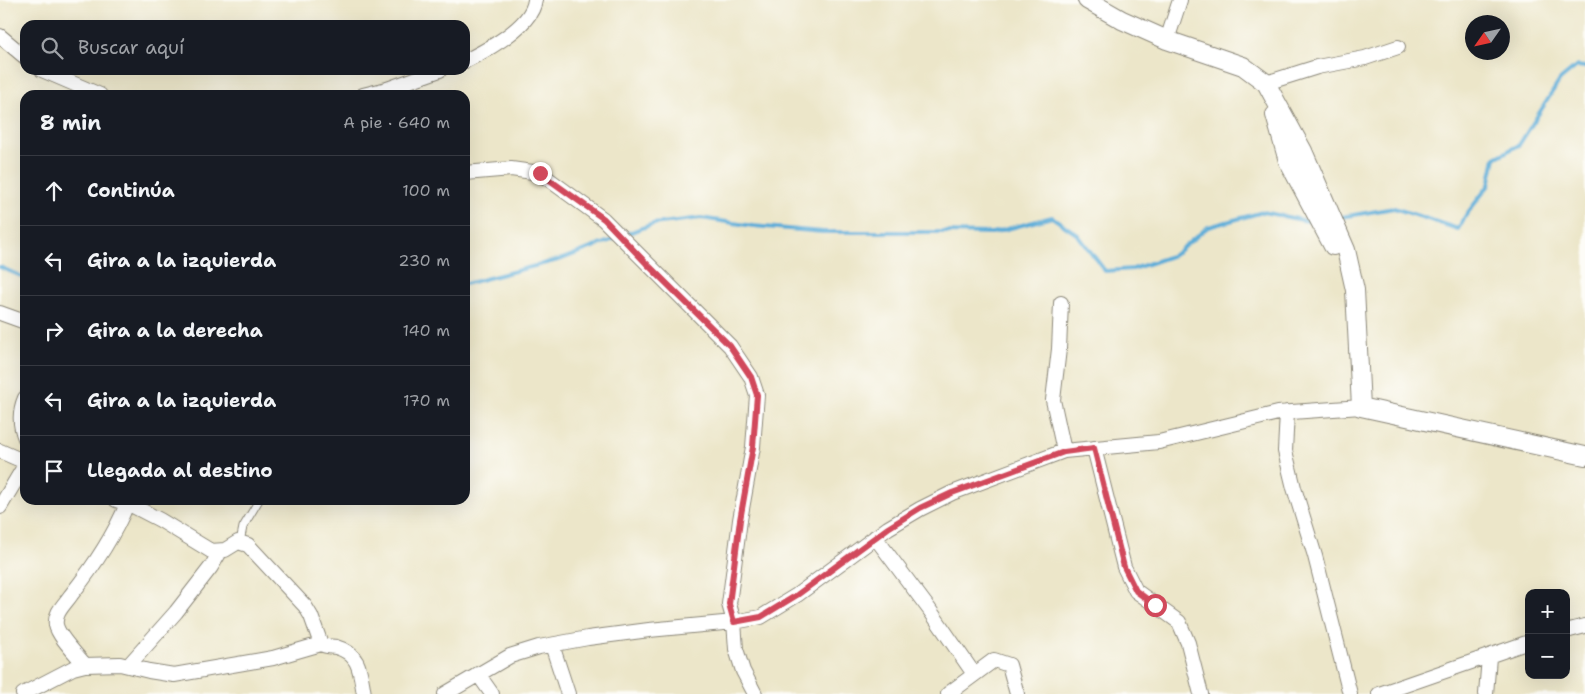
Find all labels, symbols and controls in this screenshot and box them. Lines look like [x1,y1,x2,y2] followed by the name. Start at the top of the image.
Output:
[1465,15,1510,60] north arrow
[20,20,470,75] search box
[38,34,66,62] icon: search
[78,35,184,60] text: Buscar aquí
[40,109,101,137] text: 8 min
[343,112,450,133] text: A pie · 640 m
[529,162,552,185] route end
[40,177,68,205] icon: ahead
[87,178,175,203] text: Continúa
[402,180,450,201] text: 100 m
[40,247,68,275] icon: left
[87,248,276,273] text: Gira a la izquierda
[398,250,450,271] text: 230 m
[40,317,68,345] icon: right
[87,318,263,343] text: Gira a la derecha
[403,320,450,341] text: 140 m
[40,387,68,415] icon: left
[87,388,276,413] text: Gira a la izquierda
[403,390,450,411] text: 170 m
[40,457,68,485] icon: arrive
[87,458,273,483] text: Llegada al destino
[1525,589,1570,679] map controls
[1525,589,1570,634] button: +
[1144,594,1167,617] route start
[1525,634,1570,679] button: −

